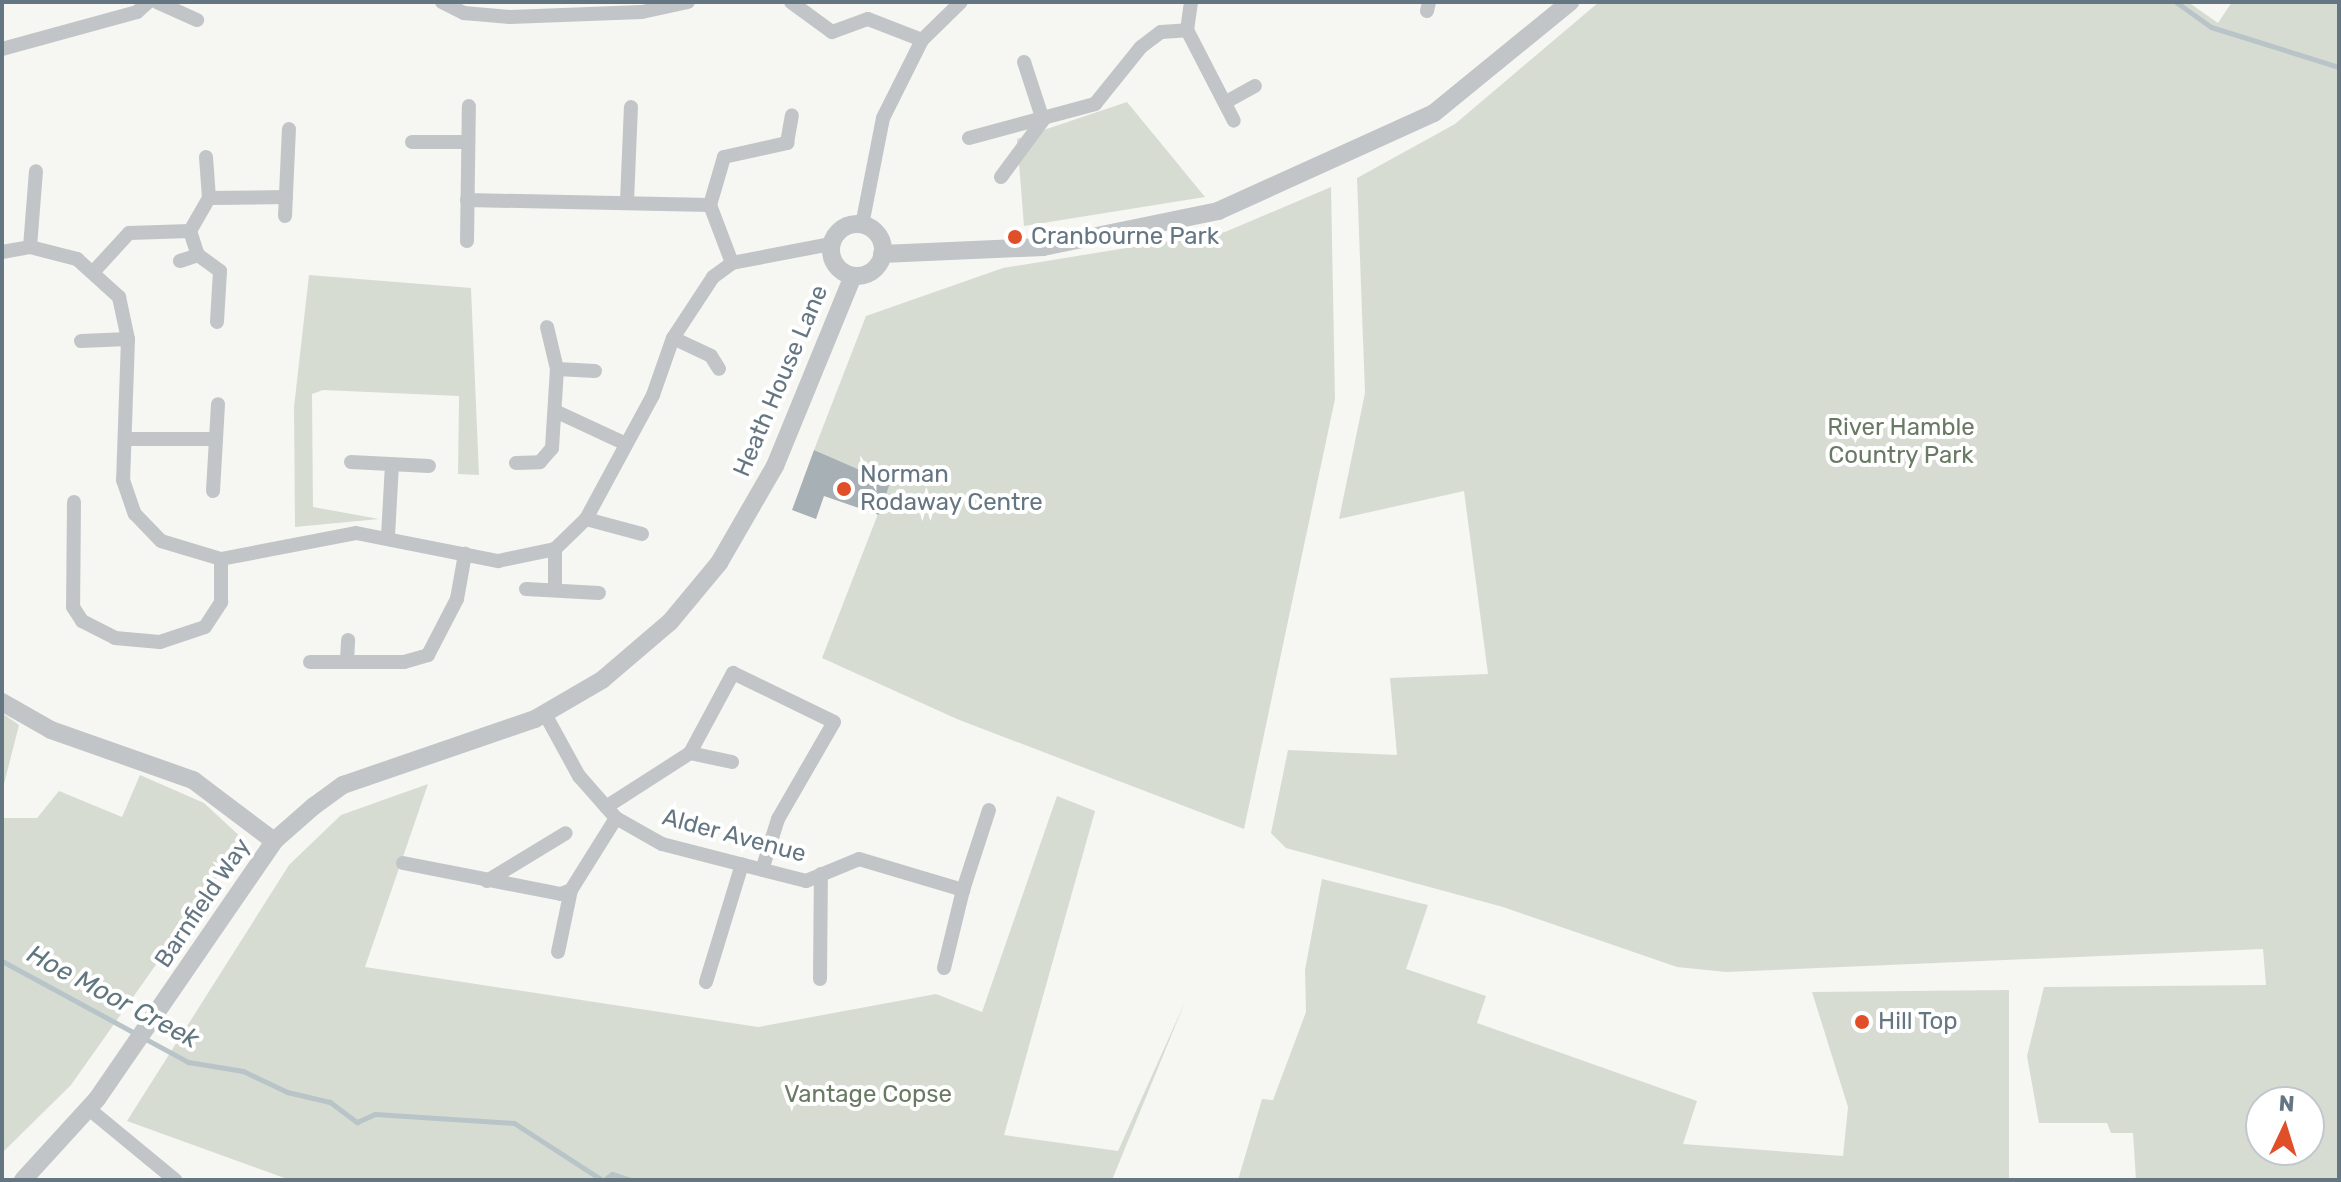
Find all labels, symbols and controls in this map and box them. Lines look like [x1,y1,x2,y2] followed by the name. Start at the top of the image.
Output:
[1031,223,1219,251] place label: Cranbourne Park
[1006,228,1024,246] marker: Cranbourne Park
[728,281,834,481] street label: Heath House Lane
[1827,414,1975,470] park label: River Hamble Country Park
[860,461,1043,517] place label: Norman Rodaway Centre
[835,480,853,498] marker: Norman Rodaway Centre
[658,803,810,869] street label: Alder Avenue
[149,833,257,973] street label: Barnfield Way
[21,938,205,1056] water label: Hoe Moor Creek
[1878,1008,1958,1036] place label: Hill Top
[1853,1013,1871,1031] marker: Hill Top
[784,1081,952,1109] park label: Vantage Copse
[2245,1086,2325,1166] north arrow
[2278,1090,2295,1118] text: N

